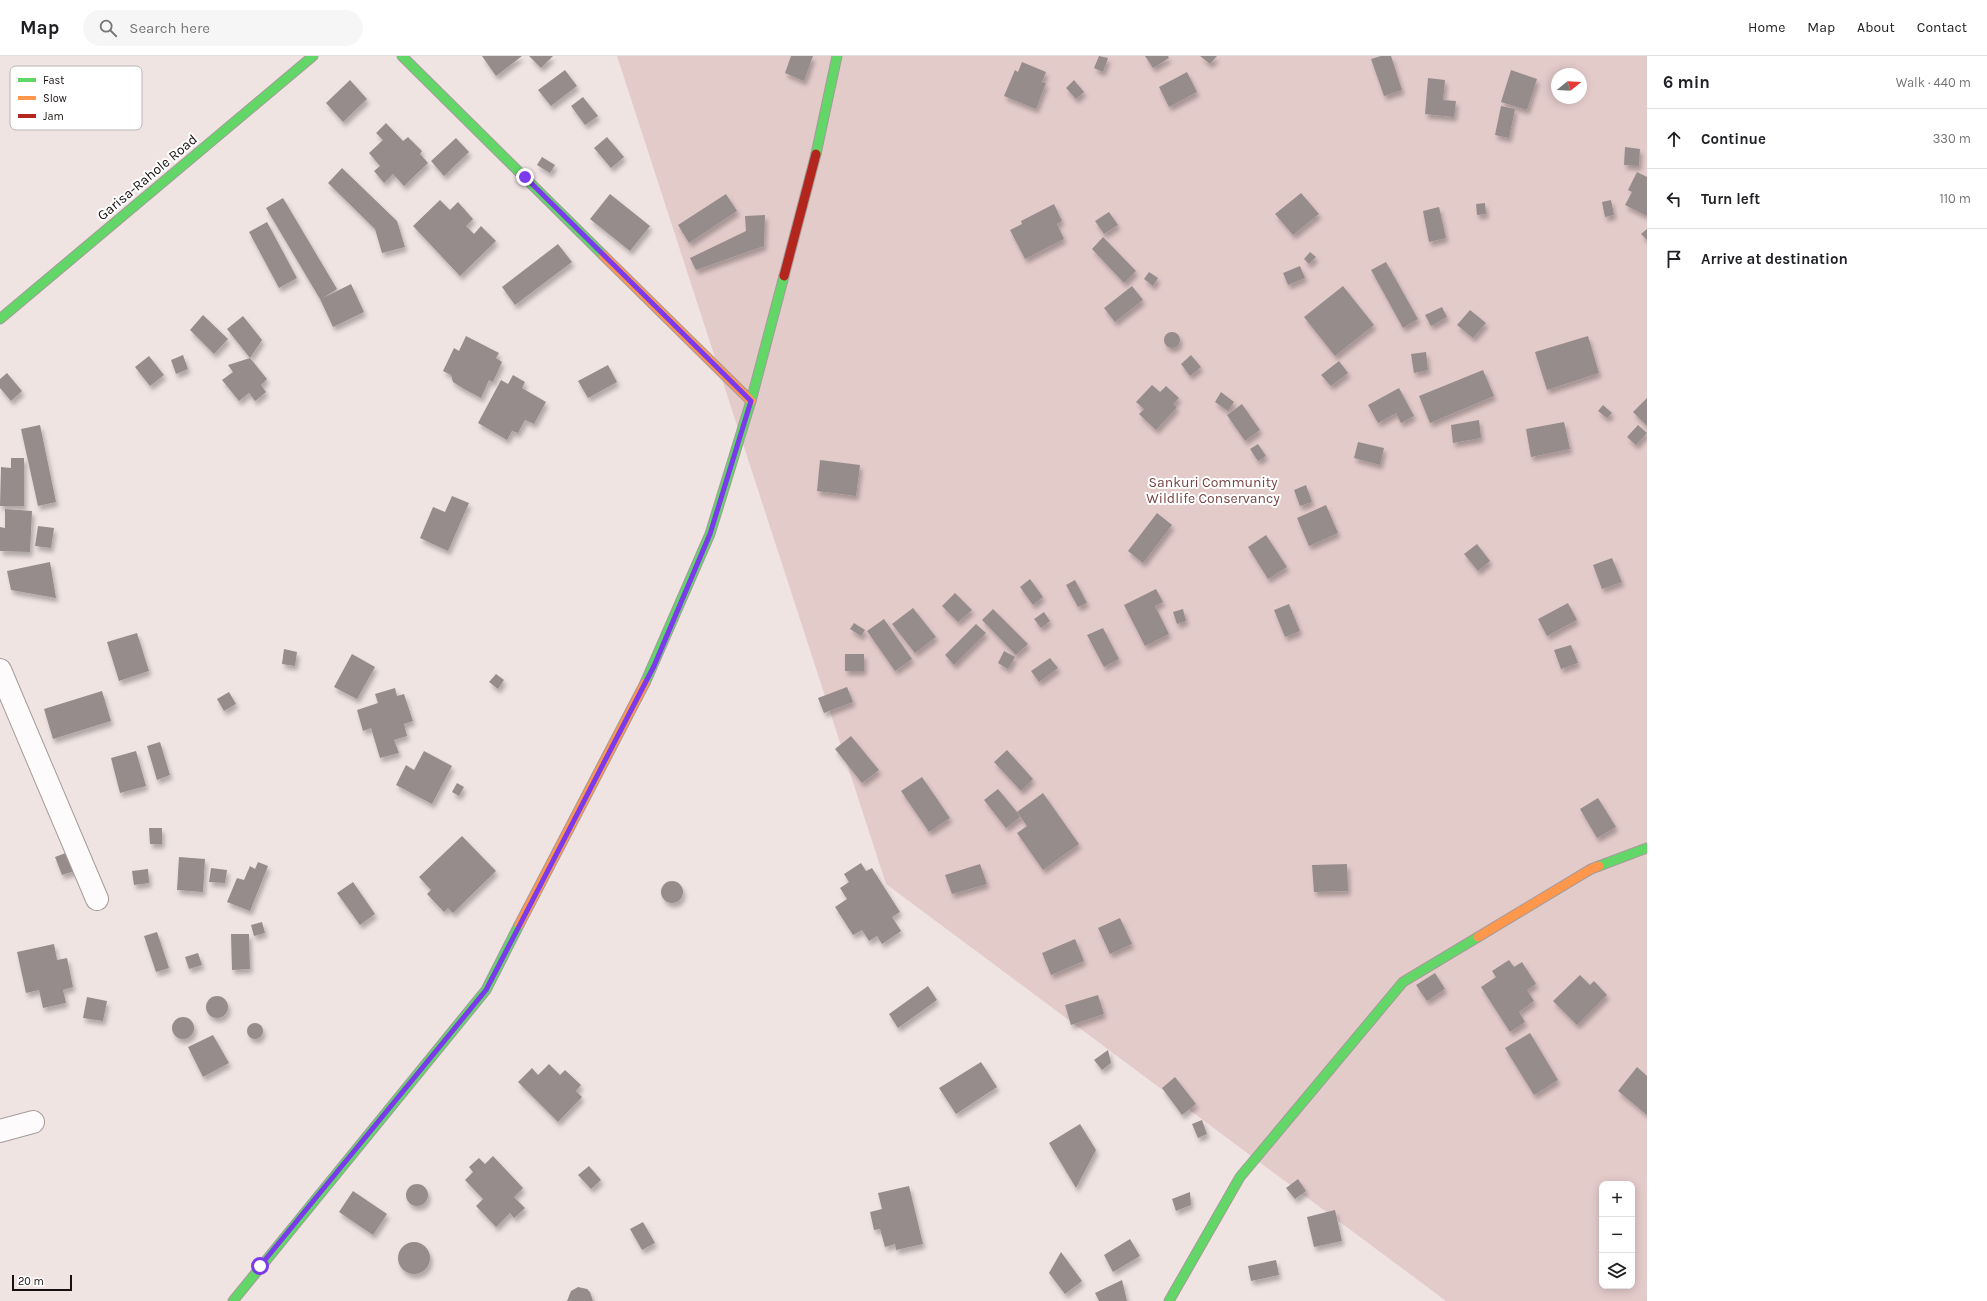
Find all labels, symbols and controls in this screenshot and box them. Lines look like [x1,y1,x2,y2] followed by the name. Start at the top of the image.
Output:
[83,10,363,46] search box
[20,17,59,39] text: Map
[97,17,119,39] icon: search
[129,19,210,37] text: Search here
[1748,19,1785,36] text: Home
[1807,19,1835,36] text: Map
[1857,19,1895,36] text: About
[1917,19,1967,36] text: Contact
[10,66,142,130] legend
[1551,68,1587,104] north arrow
[1663,72,1710,92] text: 6 min
[43,74,64,87] text: Fast
[1896,75,1971,90] text: Walk · 440 m
[43,92,67,105] text: Slow
[43,110,64,123] text: Jam
[1663,128,1685,150] icon: ahead
[1701,130,1766,148] text: Continue
[94,131,201,224] street label: Garisa-Rahole Road
[1933,131,1971,146] text: 330 m
[516,168,534,186] route end
[1663,188,1685,210] icon: left
[1701,190,1760,208] text: Turn left
[1939,191,1971,206] text: 110 m
[1663,248,1685,270] icon: arrive
[1701,250,1848,268] text: Arrive at destination
[1146,474,1280,507] park label: Sankuri Community Wildlife Conservancy
[1599,1181,1635,1289] map controls
[1599,1181,1635,1217] button: +
[1599,1217,1635,1253] button: −
[1599,1253,1635,1289] button: layers
[251,1257,269,1275] route start
[12,1273,72,1292] scale bar
[18,1275,44,1288] text: 20 m

